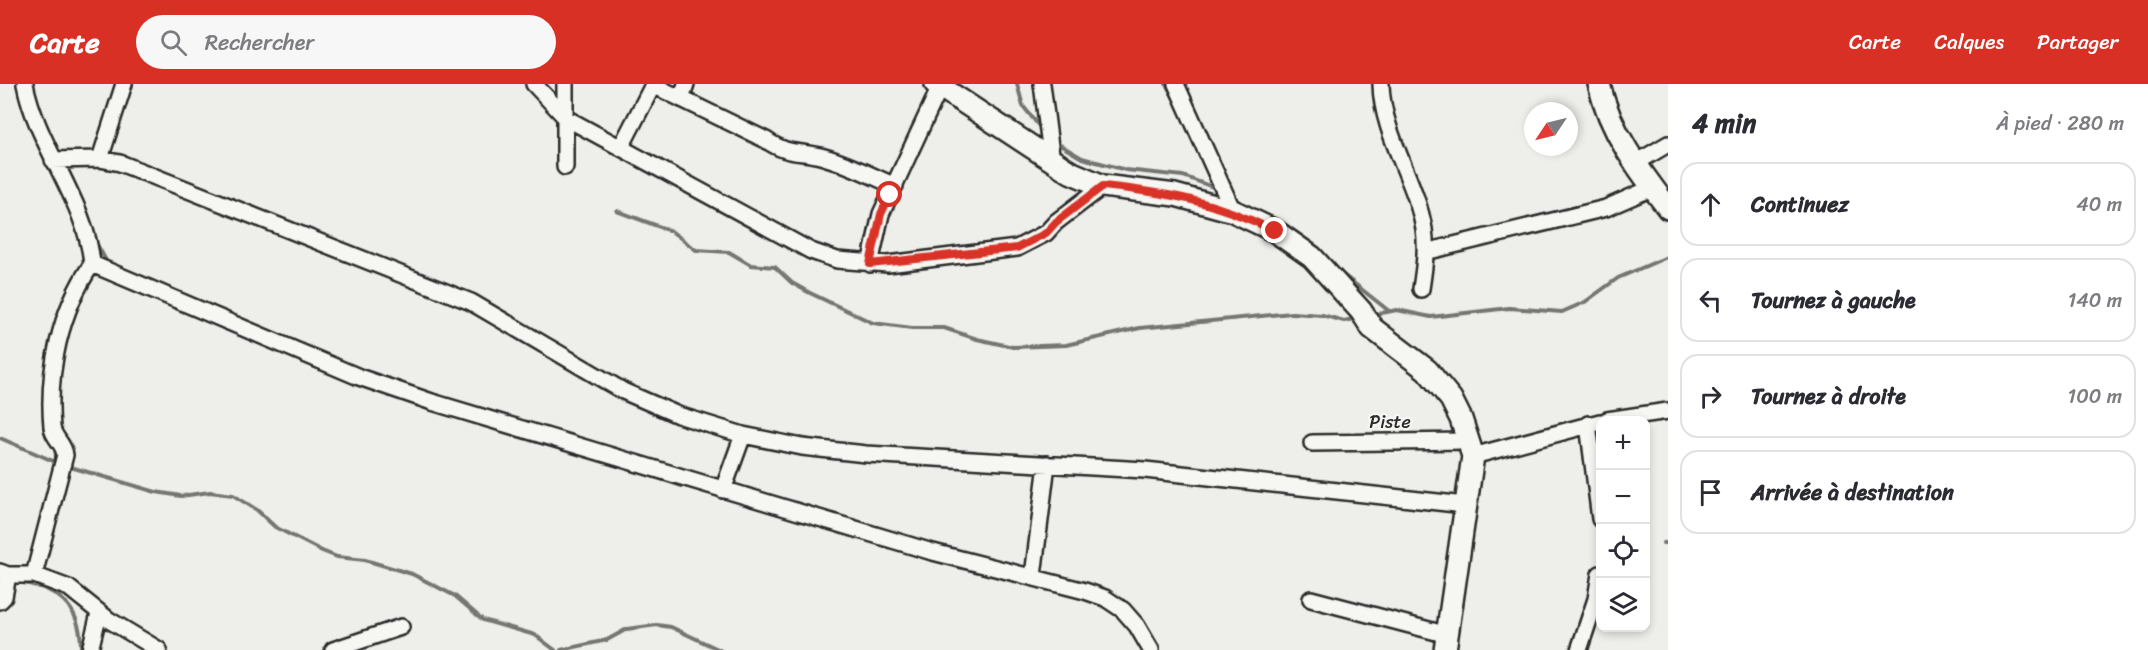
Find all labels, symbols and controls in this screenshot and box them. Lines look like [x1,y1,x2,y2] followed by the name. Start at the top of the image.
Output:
[136,15,556,69] search box
[30,18,100,67] text: Carte
[205,23,314,62] text: Rechercher
[1849,23,1901,61] text: Carte
[1934,23,2004,61] text: Calques
[2037,23,2118,61] text: Partager
[157,26,190,59] icon: search
[1692,100,1756,146] text: 4 min
[1524,102,1578,156] north arrow
[1996,106,2124,141] text: À pied · 280 m
[876,181,902,207] route start
[1751,185,1849,224] text: Continuez
[2076,187,2122,222] text: 40 m
[1694,188,1727,221] icon: ahead
[1261,217,1287,243] route end
[1751,281,1916,320] text: Tournez à gauche
[2068,283,2122,318] text: 140 m
[1694,284,1727,317] icon: left
[1751,377,1906,416] text: Tournez à droite
[2068,379,2122,414] text: 100 m
[1694,380,1727,413] icon: right
[1369,406,1411,438] street label: Piste
[1596,416,1650,632] map controls
[1596,416,1650,470] button: +
[1596,470,1650,524] button: −
[1751,473,1954,512] text: Arrivée à destination
[1694,476,1727,509] icon: arrive
[1596,524,1650,578] button: locate
[1596,578,1650,632] button: layers

